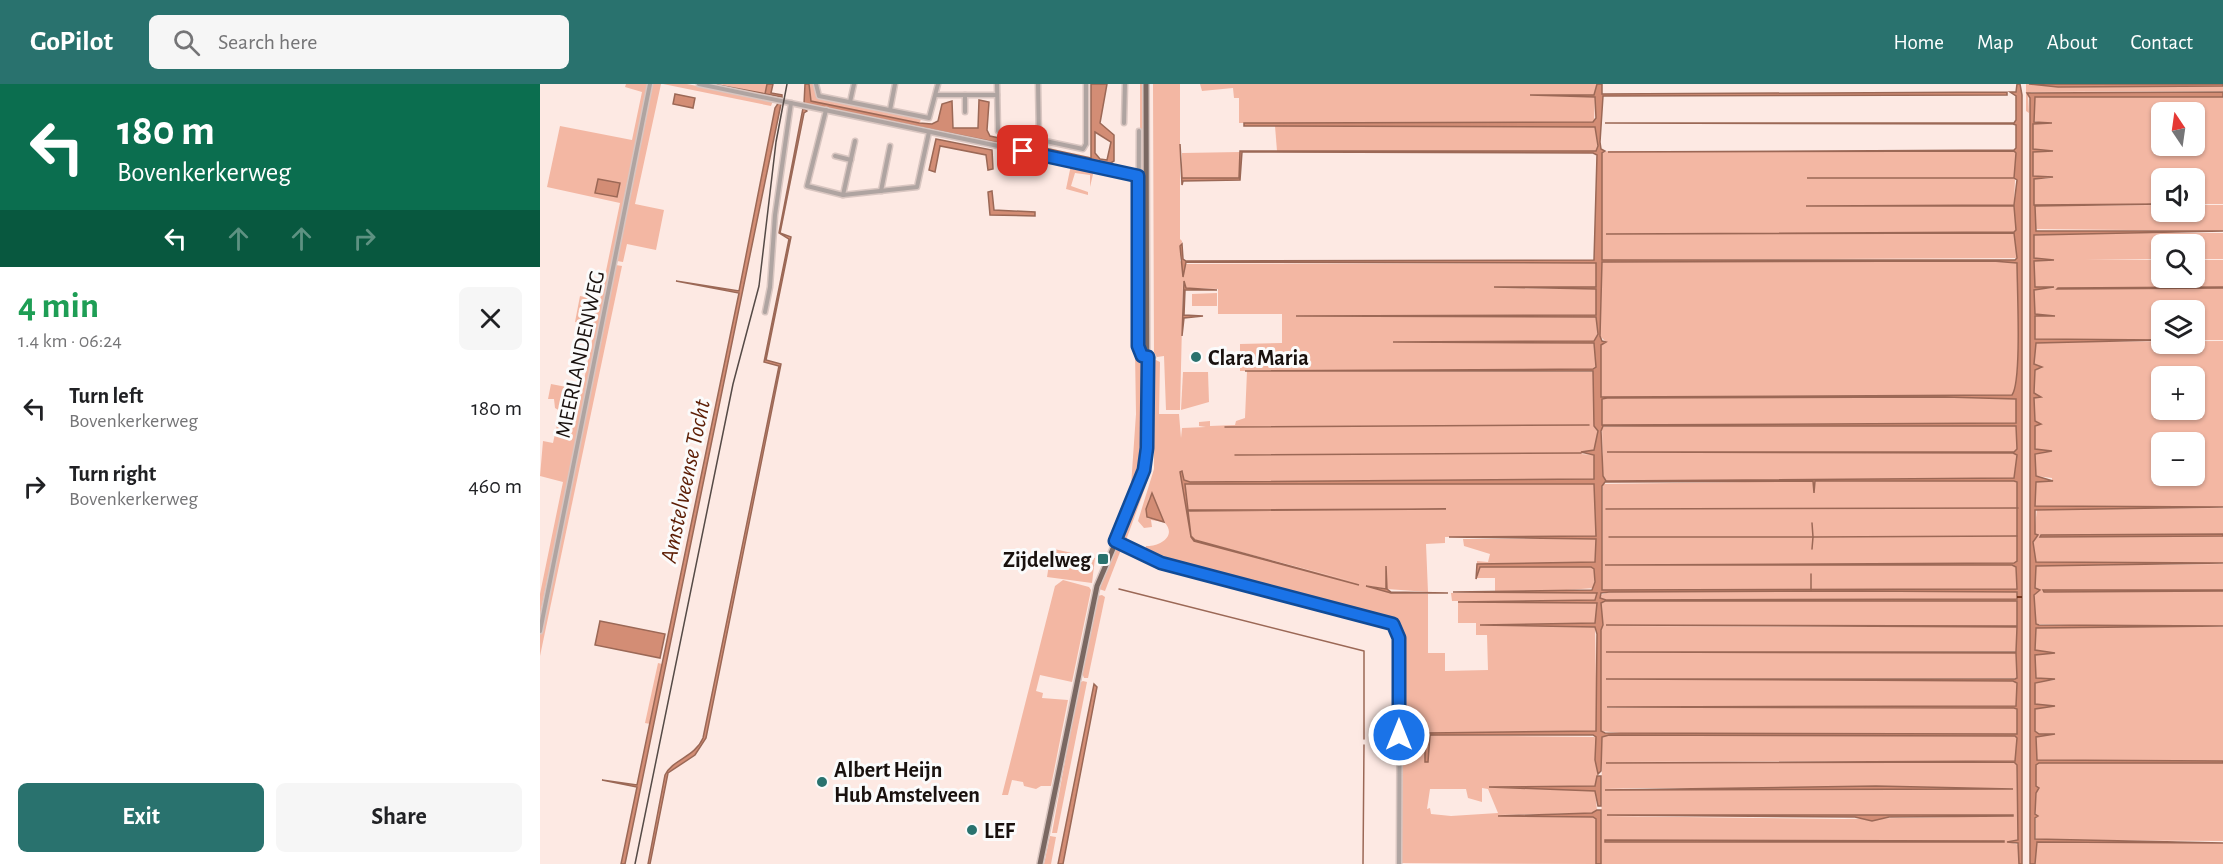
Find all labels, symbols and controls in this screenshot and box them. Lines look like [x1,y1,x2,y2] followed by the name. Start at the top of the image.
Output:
[149,15,569,69] search box
[170,26,203,59] icon: search
[30,28,113,56] text: GoPilot
[218,31,318,53] text: Search here
[1893,32,1944,53] text: Home
[1977,32,2014,53] text: Map
[2047,32,2097,53] text: About
[2130,32,2193,53] text: Contact
[2151,102,2205,156] north arrow
[2151,102,2205,486] map controls
[18,108,96,186] icon: left
[117,110,215,152] text: 180 m
[997,125,1048,176] pin
[1006,134,1039,167] icon: arrive
[117,159,291,186] text: Bovenkerkerweg
[2151,168,2205,222] button: sound
[159,222,192,255] icon: left
[222,222,255,255] icon: ahead
[285,222,318,255] icon: ahead
[348,222,381,255] icon: right
[2151,234,2205,288] button: search
[552,269,608,440] street label: MEERLANDENWEG
[459,287,522,350] button: close
[18,288,99,324] text: 4 min
[2151,300,2205,354] button: layers
[18,331,122,351] text: 1.4 km · 06:24
[1208,347,1309,369] place label: Clara Maria
[1189,350,1203,364] marker: Clara Maria
[2151,366,2205,420] button: +
[69,385,143,407] text: Turn left
[18,392,51,425] icon: left
[471,397,522,419] text: 180 m
[657,397,715,566] water label: Amstelveense Tocht
[69,411,198,431] text: Bovenkerkerweg
[2151,432,2205,486] button: −
[69,463,156,485] text: Turn right
[18,470,51,503] icon: right
[468,475,522,497] text: 460 m
[69,489,198,509] text: Bovenkerkerweg
[1003,549,1092,572] place label: Zijdelweg
[1096,552,1110,566] marker: Zijdelweg
[1367,703,1431,767] position arrow
[834,759,980,806] place label: Albert Heijn Hub Amstelveen
[815,775,829,789] marker: Albert Heijn Hub Amstelveen
[18,783,264,852] button: Exit
[276,783,522,852] button: Share
[984,820,1016,842] place label: LEF
[965,823,979,837] marker: LEF

